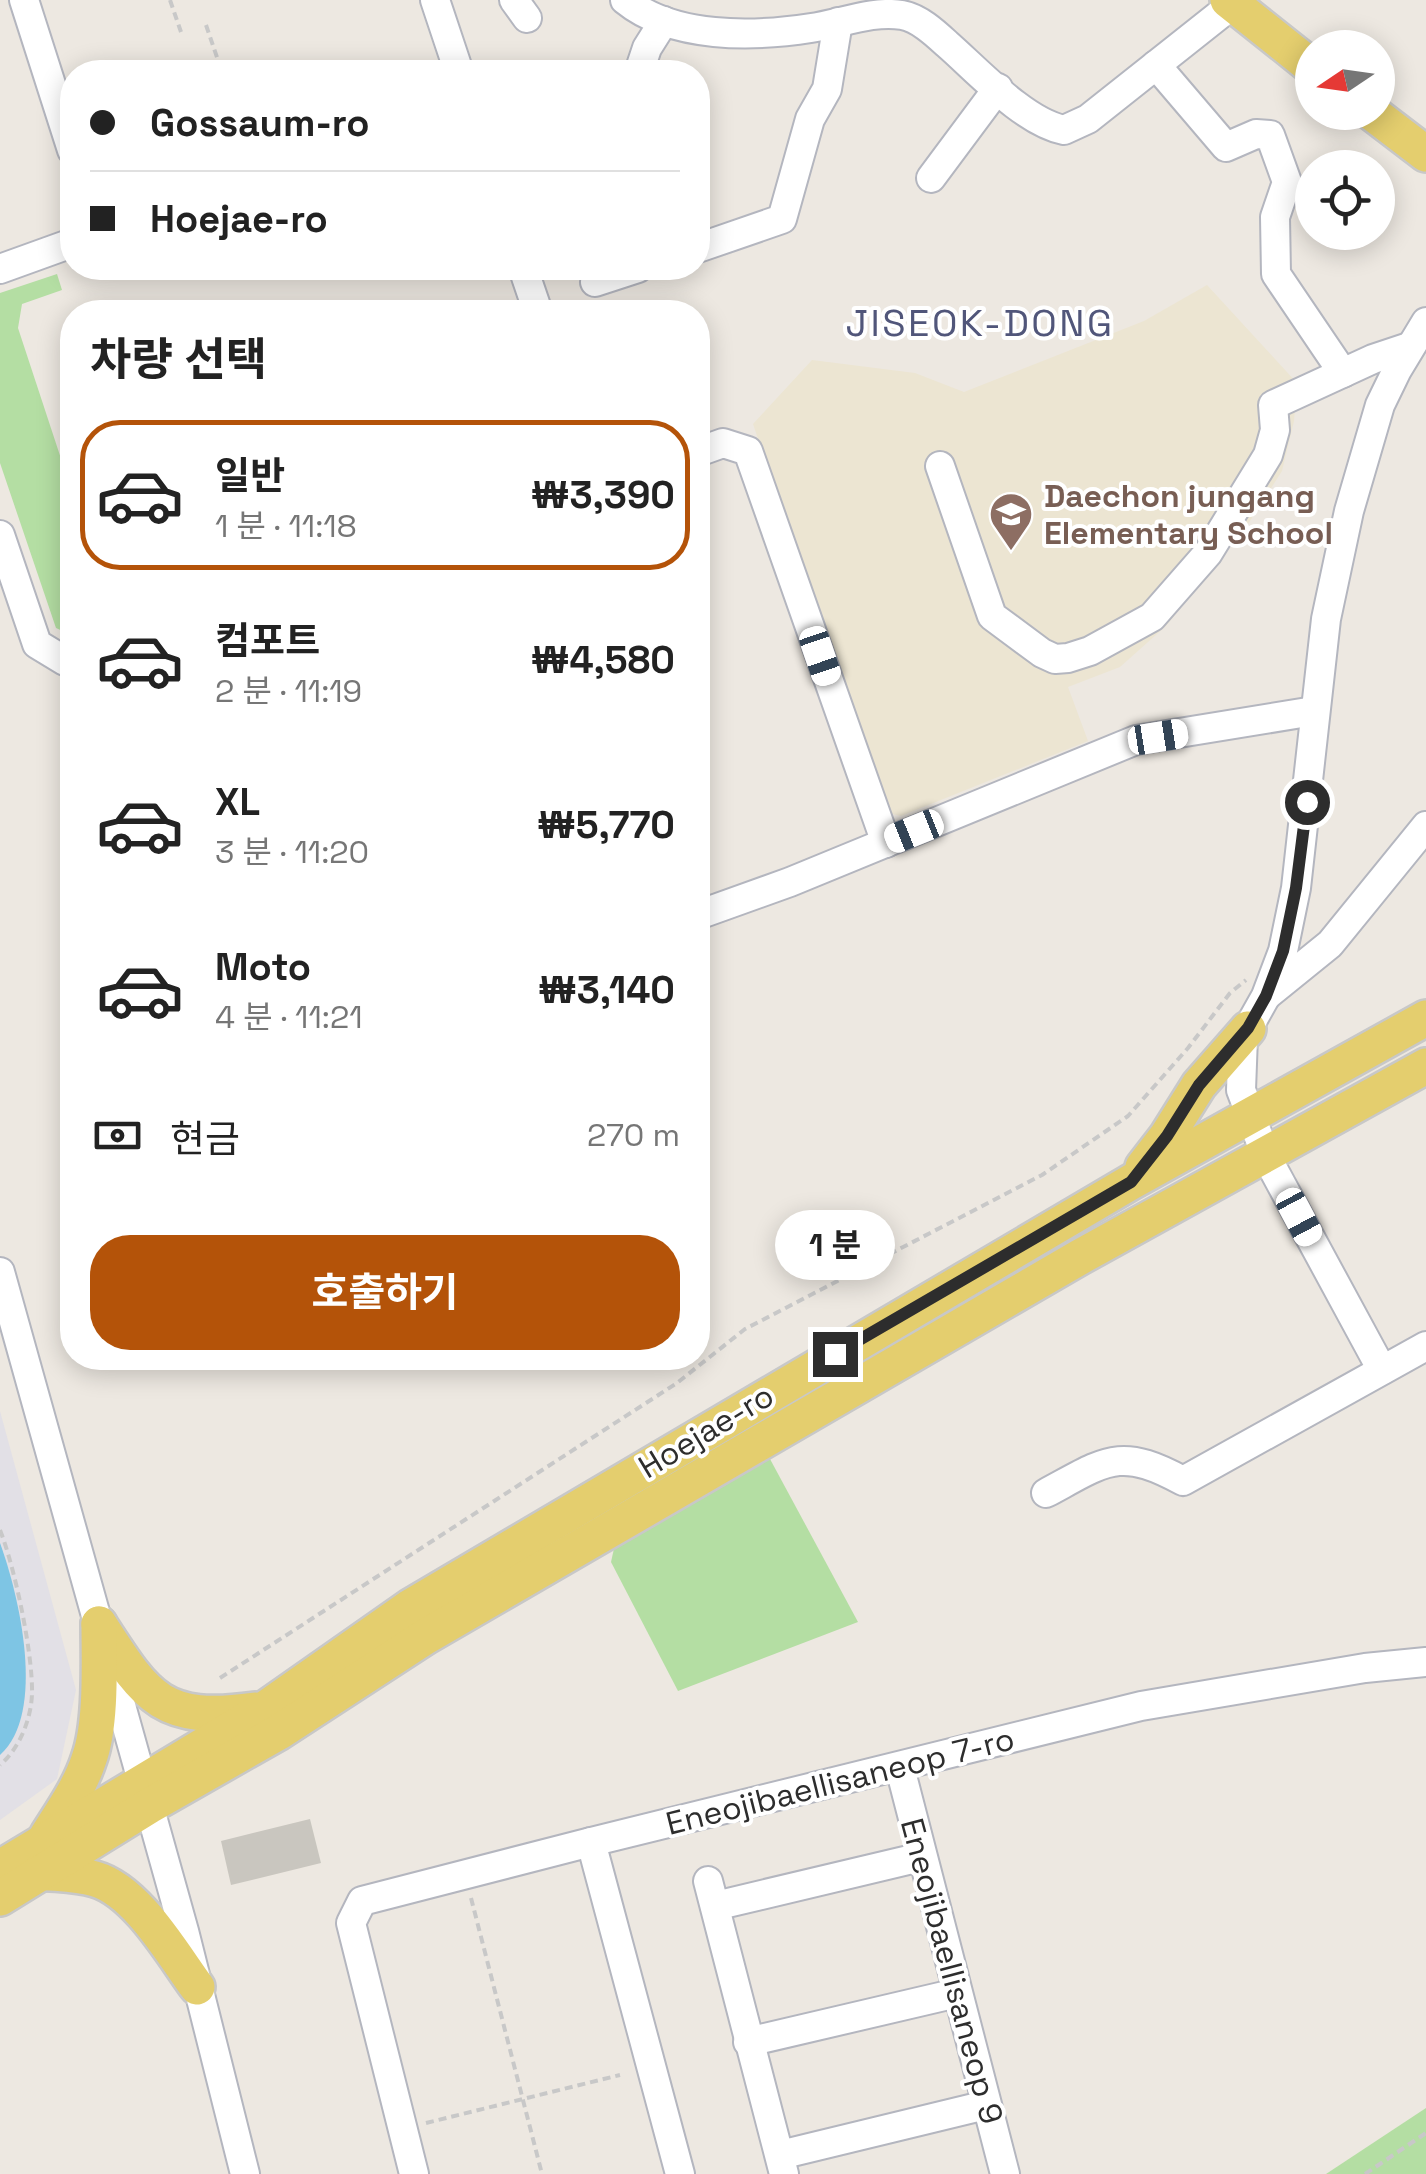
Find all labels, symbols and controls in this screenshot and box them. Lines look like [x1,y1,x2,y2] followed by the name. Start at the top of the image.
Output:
[1295,30,1395,130] north arrow
[1295,30,1395,250] map controls
[150,99,369,147] text: Gossaum-ro
[1295,150,1395,250] button: locate
[150,195,328,243] text: Hoejae-ro
[845,299,1115,347] district label: JISEOK-DONG
[90,331,267,388] text: 차량 선택
[95,450,185,540] icon: car
[215,452,285,500] text: 일반
[531,471,675,519] text: ₩3,390
[1044,476,1333,553] place label: Daechon jungang Elementary School
[988,491,1034,552] school or university icon: Daechon jungang Elementary School
[215,506,357,546] text: 1 분 · 11:18
[95,615,185,705] icon: car
[215,617,320,665] text: 컴포트
[796,623,844,689] car
[531,636,675,684] text: ₩4,580
[215,671,362,711] text: 2 분 · 11:19
[1126,717,1190,757] car
[215,778,260,826] text: XL
[95,780,185,870] icon: car
[1285,780,1330,825] route start
[537,801,675,849] text: ₩5,770
[881,806,947,856] car
[215,832,369,872] text: 3 분 · 11:20
[215,943,311,991] text: Moto
[95,945,185,1035] icon: car
[538,966,675,1014] text: ₩3,140
[215,997,363,1037] text: 4 분 · 11:21
[90,1108,145,1163] icon: cash
[170,1115,240,1163] text: 현금
[587,1115,680,1155] text: 270 m
[1272,1183,1326,1251] car
[775,1209,895,1279] callout: 1 분
[809,1225,861,1265] text: 1 분
[90,1235,680,1350] button: 호출하기
[813,1332,858,1377] route end
[631,1375,781,1487] street label: Hoejae-ro
[662,1718,1018,1844] street label: Eneojibaellisaneop 7-ro
[892,1814,1012,2128] street label: Eneojibaellisaneop 9

